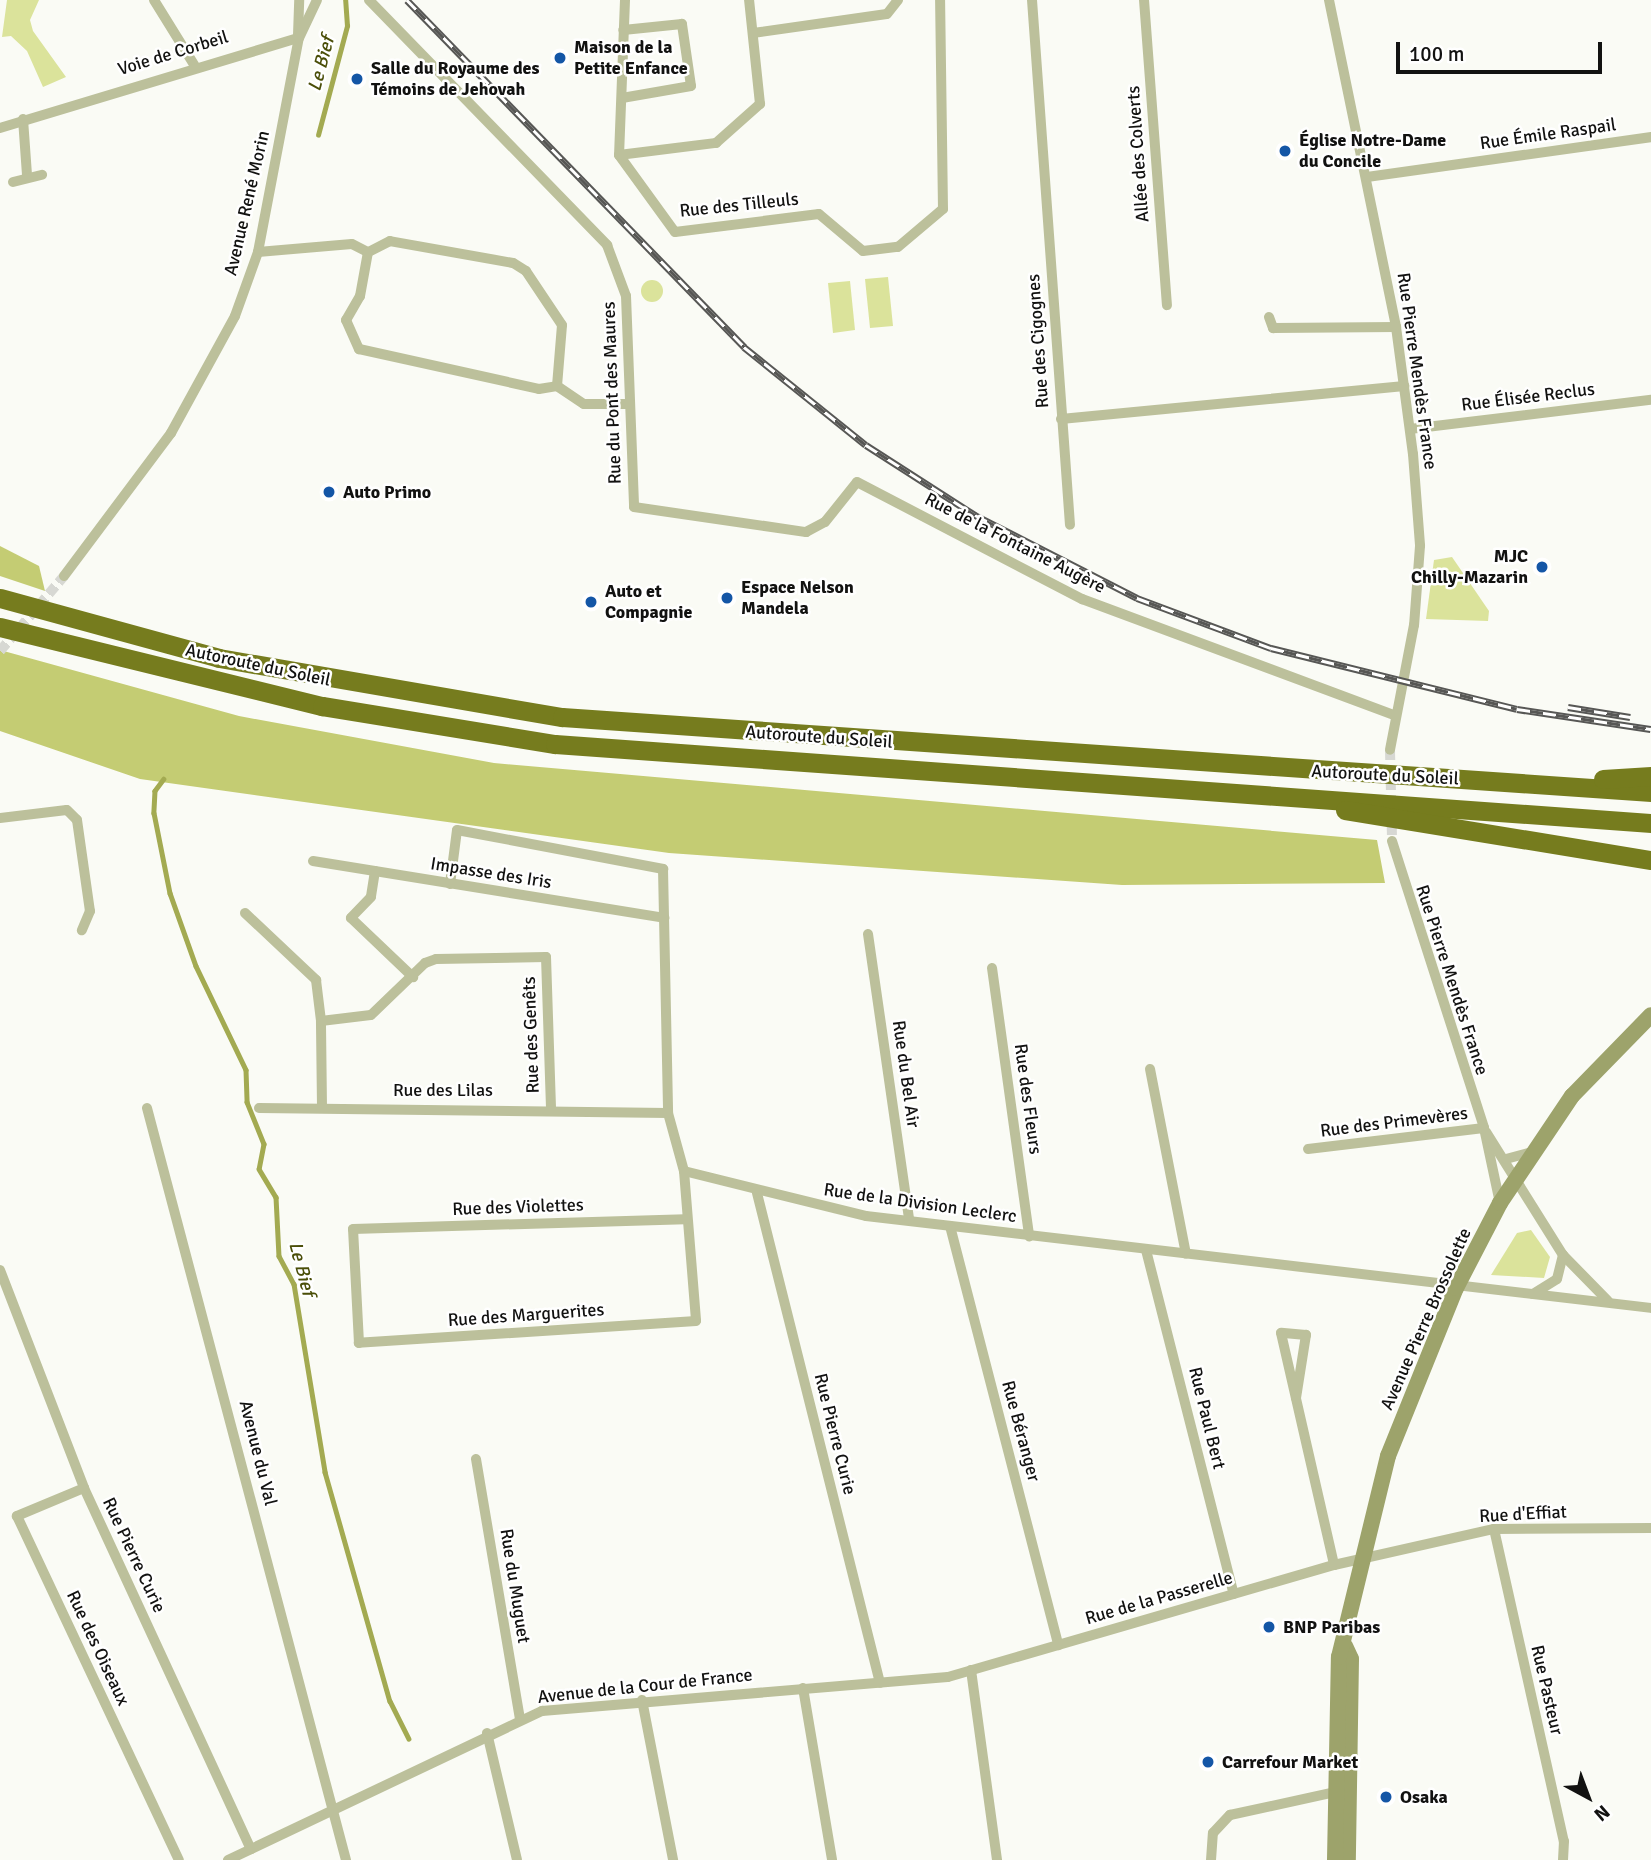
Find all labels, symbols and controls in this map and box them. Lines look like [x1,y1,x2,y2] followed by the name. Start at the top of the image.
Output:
[115,26,231,80] street label: Voie de Corbeil
[1399,28,1606,72] scale bar
[304,34,340,94] water label: Le Bief
[574,37,688,80] place label: Maison de la Petite Enfance
[1409,41,1464,67] text: 100 m
[552,50,568,66] marker: Maison de la Petite Enfance
[371,58,540,100] place label: Salle du Royaume des Témoins de Jehovah
[349,71,365,87] marker: Salle du Royaume des Témoins de Jehovah
[1122,85,1154,223] street label: Allée des Colverts
[1479,114,1617,154] street label: Rue Émile Raspail
[220,128,274,278] street label: Avenue René Morin
[1299,130,1446,172] place label: Église Notre-Dame du Concile
[1277,143,1293,159] marker: Église Notre-Dame du Concile
[678,188,800,222] street label: Rue des Tilleuls
[1392,271,1442,471] street label: Rue Pierre Mendès France
[1023,273,1053,409] street label: Rue des Cigognes
[598,301,626,485] street label: Rue du Pont des Maures
[1460,378,1596,416] street label: Rue Élisée Reclus
[343,481,431,503] place label: Auto Primo
[321,484,337,500] marker: Auto Primo
[921,488,1109,598] street label: Rue de la Fontaine Augère
[1411,546,1528,588] place label: MJC Chilly-Mazarin
[1534,559,1550,575] marker: MJC Chilly-Mazarin
[741,577,854,620] place label: Espace Nelson Mandela
[605,581,692,624] place label: Auto et Compagnie
[719,590,735,606] marker: Espace Nelson Mandela
[583,594,599,610] marker: Auto et Compagnie
[184,639,332,691] street label: Autoroute du Soleil
[745,721,893,753] street label: Autoroute du Soleil
[1311,760,1459,790] street label: Autoroute du Soleil
[429,853,553,893] street label: Impasse des Iris
[1411,882,1493,1078] street label: Rue Pierre Mendès France
[518,976,544,1094] street label: Rue des Genêts
[888,1019,924,1129] street label: Rue du Bel Air
[1010,1042,1046,1156] street label: Rue des Fleurs
[393,1079,493,1101] street label: Rue des Lilas
[1319,1102,1469,1142] street label: Rue des Primevères
[822,1179,1018,1227] street label: Rue de la Division Leclerc
[452,1194,584,1220] street label: Rue des Violettes
[1376,1225,1476,1413] street label: Avenue Pierre Brossolette
[283,1239,319,1299] water label: Le Bief
[447,1299,605,1331] street label: Rue des Marguerites
[1184,1365,1230,1471] street label: Rue Paul Bert
[809,1371,861,1497] street label: Rue Pierre Curie
[997,1378,1045,1484] street label: Rue Béranger
[234,1398,282,1508] street label: Avenue du Val
[98,1494,170,1616] street label: Rue Pierre Curie
[1479,1501,1567,1527] street label: Rue d'Effiat
[495,1527,535,1645] street label: Rue du Muguet
[1083,1567,1235,1629] street label: Rue de la Passerelle
[62,1587,134,1709] street label: Rue des Oiseaux
[1283,1616,1380,1638] place label: BNP Paribas
[1261,1619,1277,1635] marker: BNP Paribas
[1526,1643,1568,1737] street label: Rue Pasteur
[536,1664,754,1708] street label: Avenue de la Cour de France
[1222,1751,1358,1773] place label: Carrefour Market
[1200,1754,1216,1770] marker: Carrefour Market
[1553,1762,1623,1832] north arrow
[1400,1786,1448,1808] place label: Osaka
[1378,1789,1394,1805] marker: Osaka
[1589,1799,1615,1826] text: N

